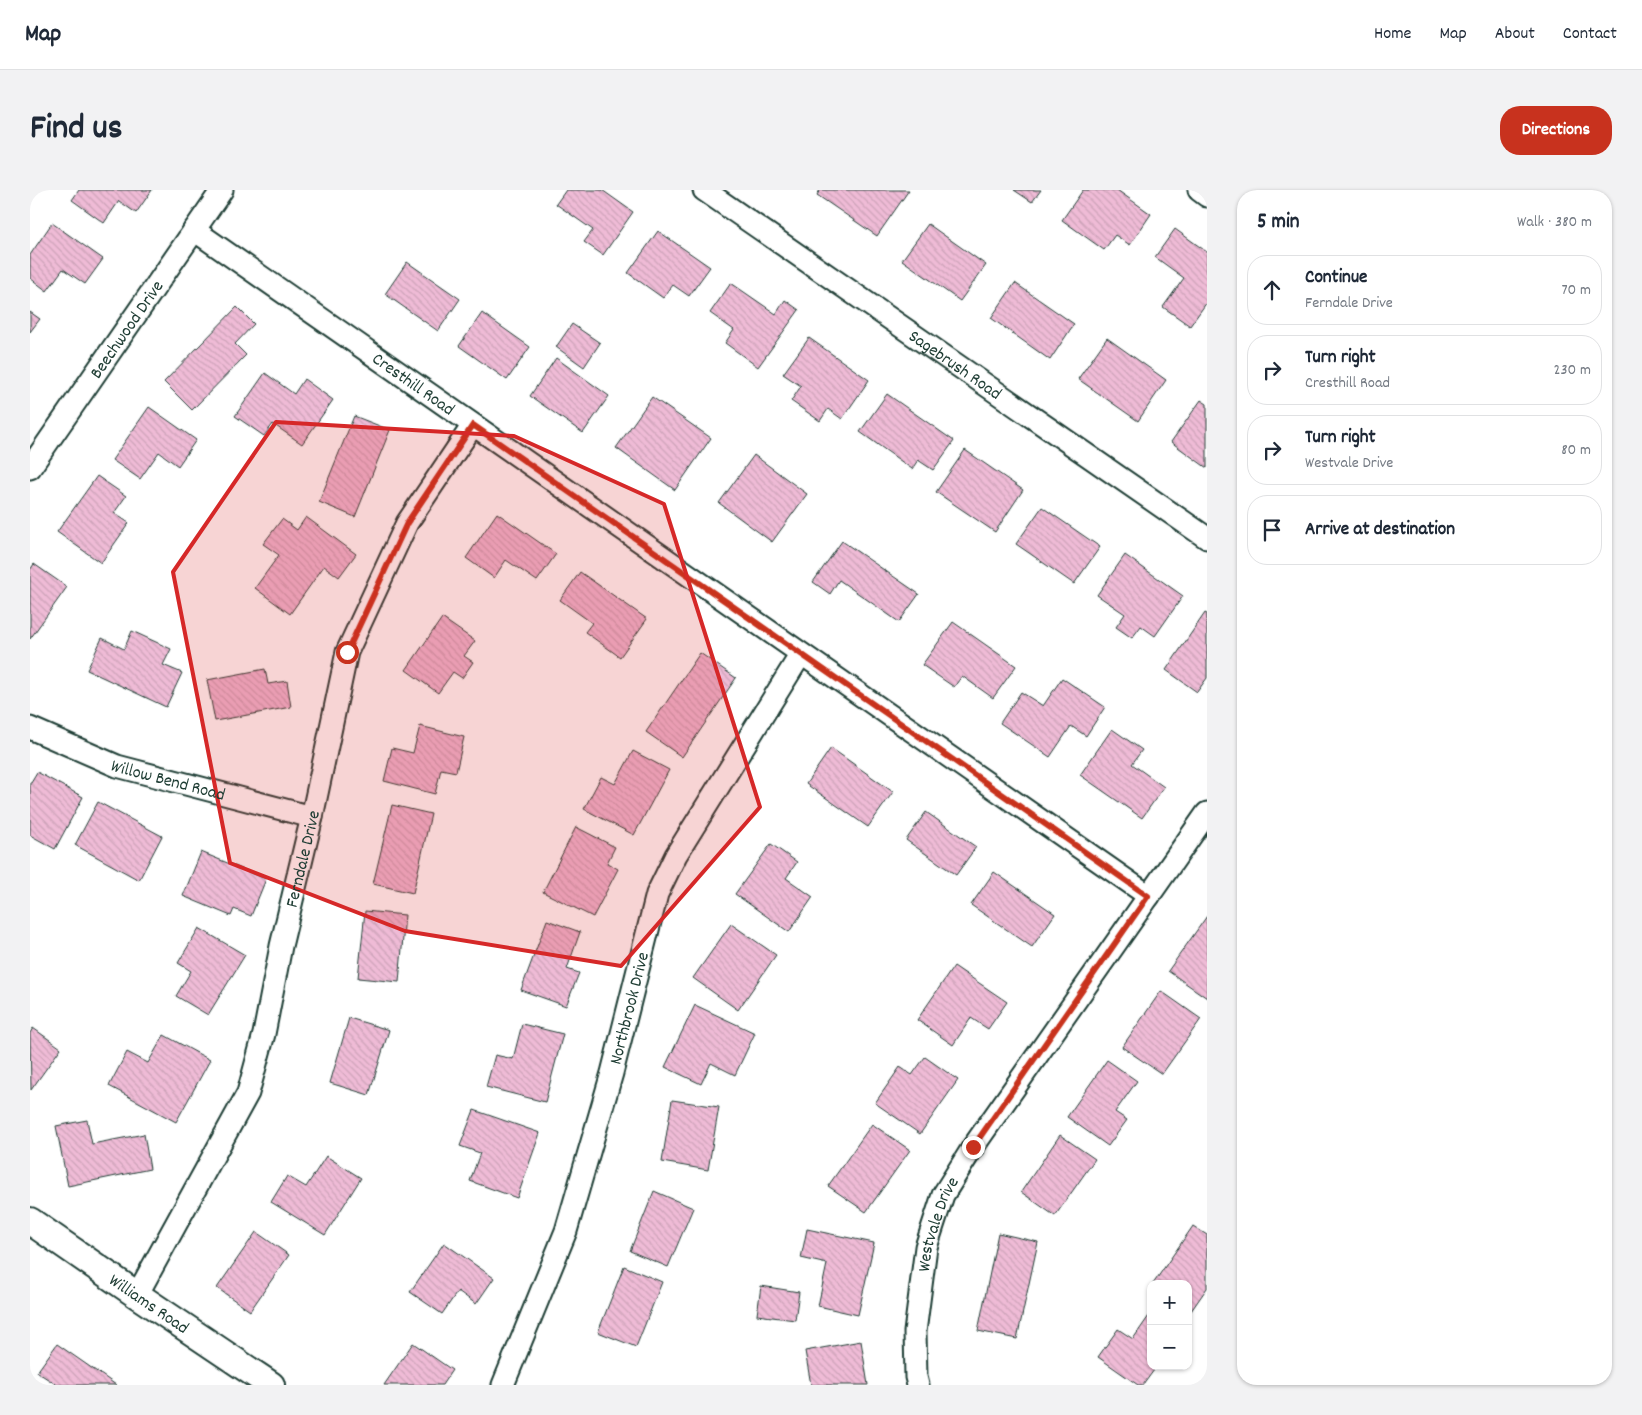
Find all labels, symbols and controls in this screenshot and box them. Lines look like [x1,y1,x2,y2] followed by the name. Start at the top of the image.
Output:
[25,18,61,52] text: Map
[1374,22,1411,47] text: Home
[1439,22,1467,47] text: Map
[1495,22,1535,47] text: About
[1563,22,1617,47] text: Contact
[30,105,122,155] text: Find us
[1500,106,1612,155] button: Directions
[1257,208,1300,238] text: 5 min
[1517,211,1592,234] text: Walk · 380 m
[1305,265,1367,292] text: Continue
[85,276,171,385] street label: Beechwood Drive
[1258,276,1286,304] icon: ahead
[1561,279,1591,302] text: 70 m
[1305,292,1393,315] text: Ferndale Drive
[903,325,1006,407] street label: Sagebrush Road
[1305,345,1376,372] text: Turn right
[366,348,459,423] street label: Cresthill Road
[1258,356,1286,384] icon: right
[1554,359,1591,382] text: 230 m
[1305,372,1390,395] text: Cresthill Road
[1305,425,1376,452] text: Turn right
[1258,436,1286,464] icon: right
[1561,439,1591,462] text: 80 m
[1305,452,1393,475] text: Westvale Drive
[1258,516,1286,544] icon: arrive
[1305,517,1455,544] text: Arrive at destination
[336,641,359,664] route start
[106,755,227,809] street label: Willow Bend Road
[281,808,328,910] street label: Ferndale Drive
[605,950,657,1068] street label: Northbrook Drive
[962,1136,985,1159] route end
[913,1173,966,1273] street label: Westvale Drive
[103,1269,193,1341] street label: Williams Road
[1147,1280,1192,1370] map controls
[1147,1280,1192,1325] button: +
[1147,1325,1192,1370] button: −

